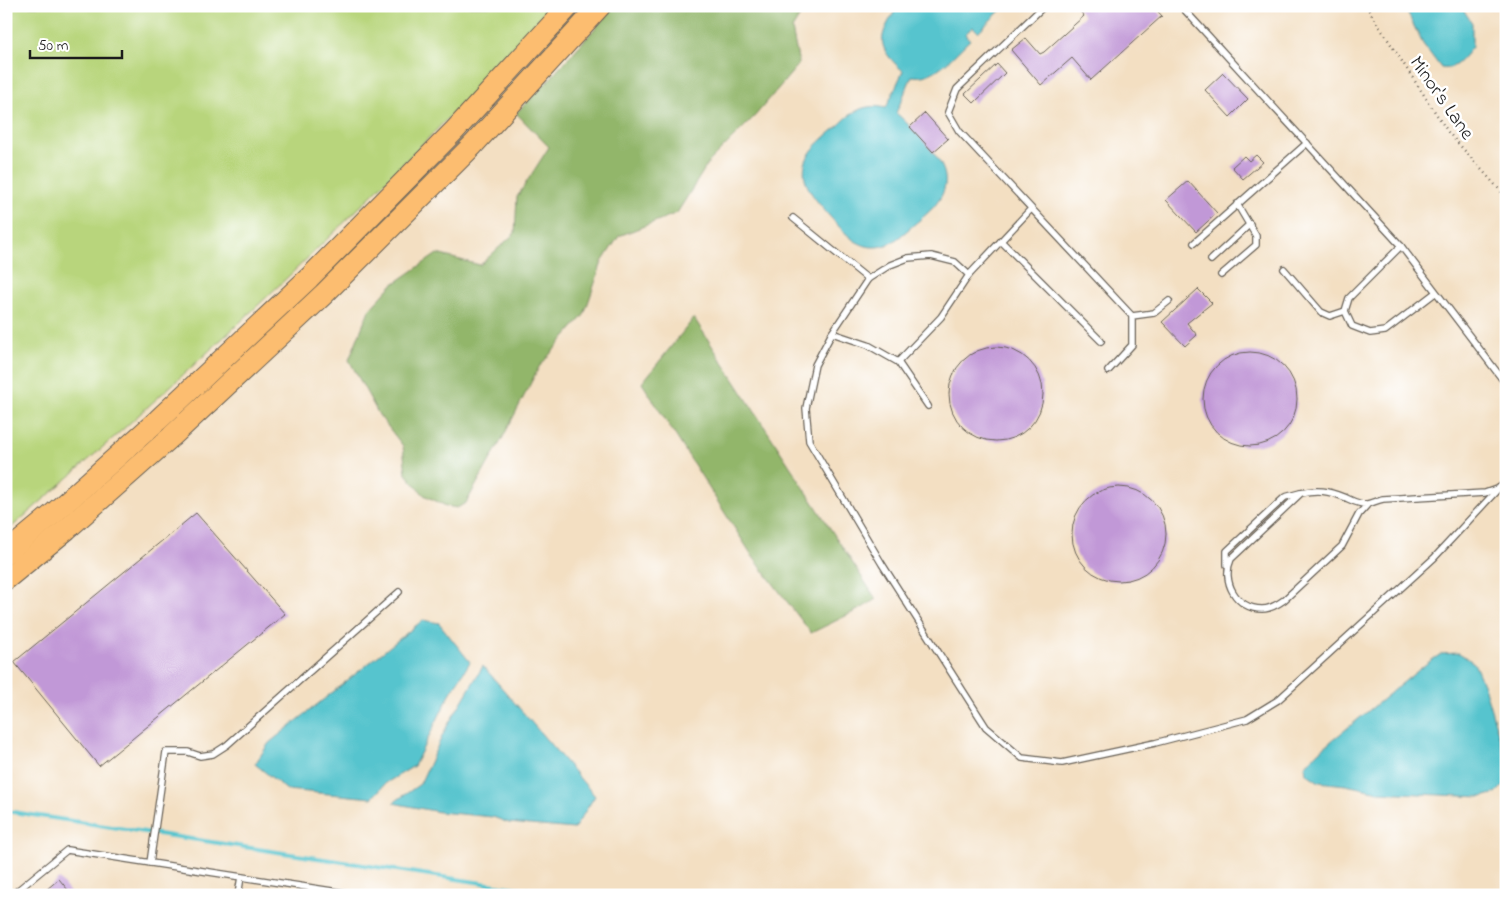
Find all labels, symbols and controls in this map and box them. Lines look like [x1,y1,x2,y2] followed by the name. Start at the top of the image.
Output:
[30,28,122,60] scale bar
[38,35,69,57] text: 50 m
[1401,51,1481,146] street label: Minor's Lane

